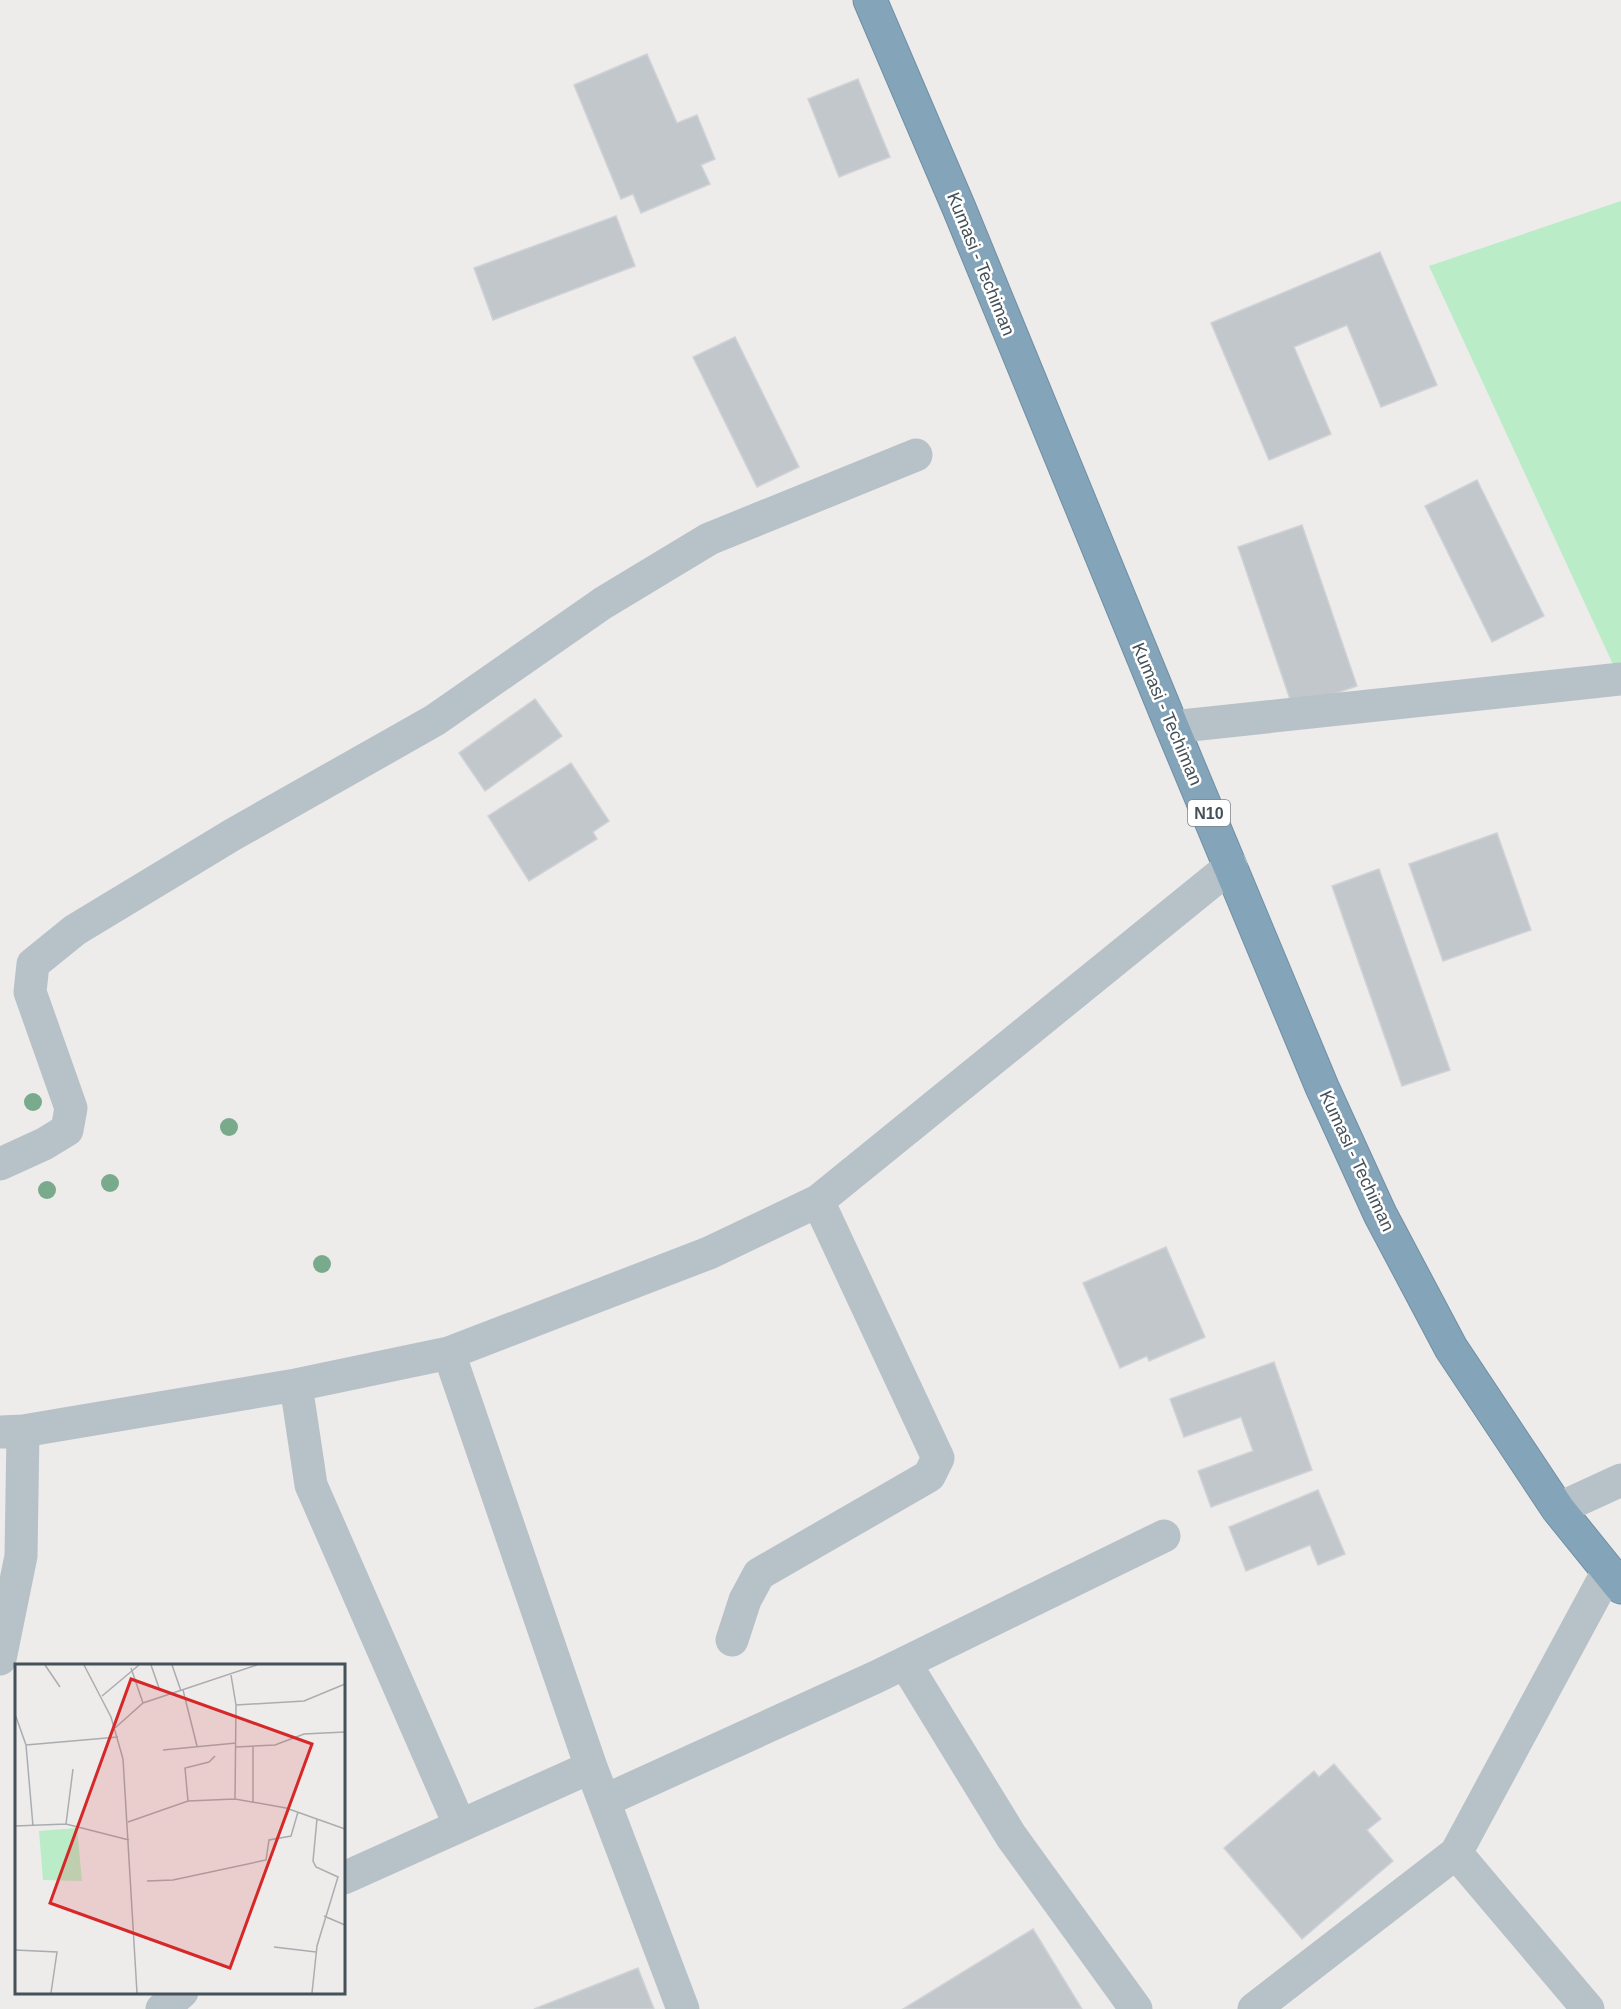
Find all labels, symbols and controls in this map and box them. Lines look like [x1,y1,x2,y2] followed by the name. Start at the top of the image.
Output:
[943,189,1019,339] street label: Kumasi - Techiman
[1128,640,1206,788] street label: Kumasi - Techiman
[1188,800,1230,826] road number: N10
[1316,1088,1398,1234] street label: Kumasi - Techiman
[15,1664,345,1994] inset map

